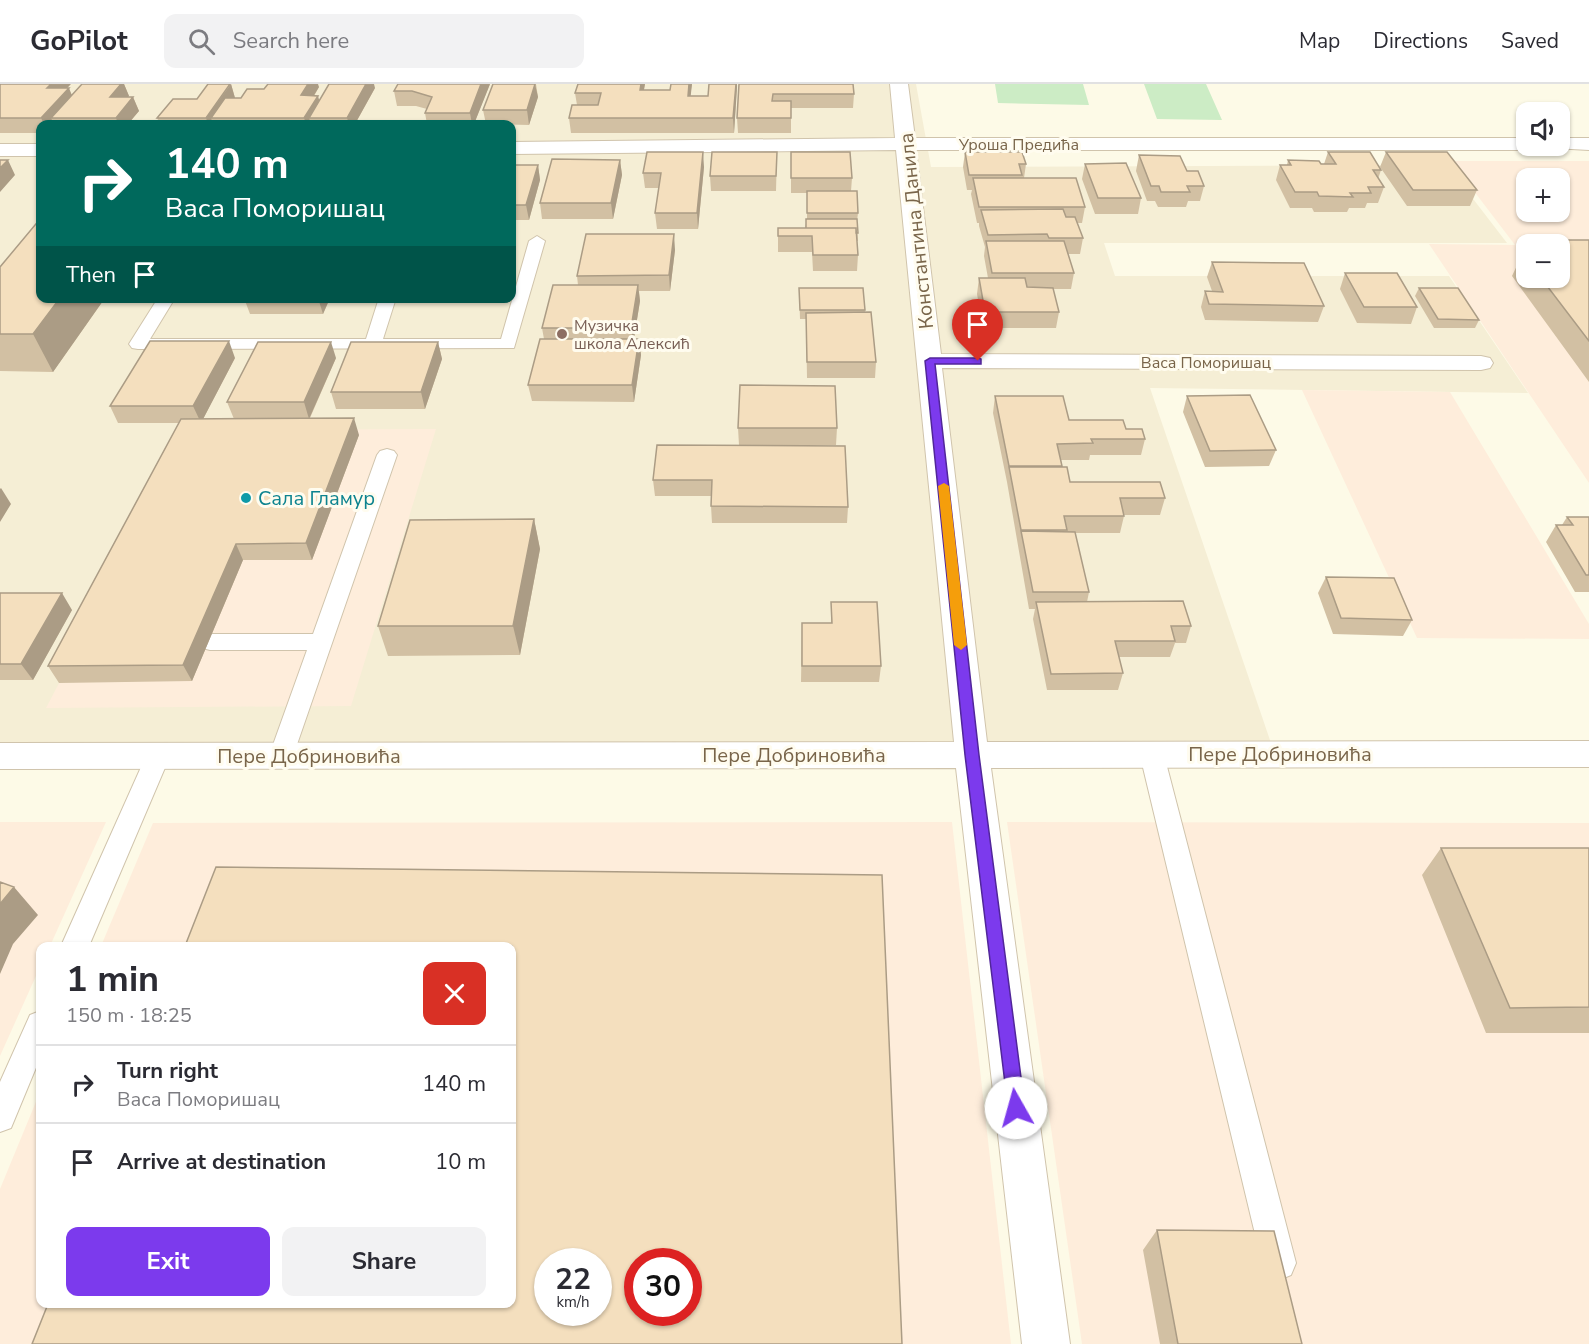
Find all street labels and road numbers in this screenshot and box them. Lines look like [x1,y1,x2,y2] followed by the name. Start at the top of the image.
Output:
[893,132,940,330] street label: Константина Данила
[958,134,1079,156] street label: Уроша Предића
[1141,352,1272,374] street label: Васа Поморишац
[1188,741,1372,768] street label: Пере Добриновића
[702,742,886,769] street label: Пере Добриновића
[217,743,401,770] street label: Пере Добриновића

